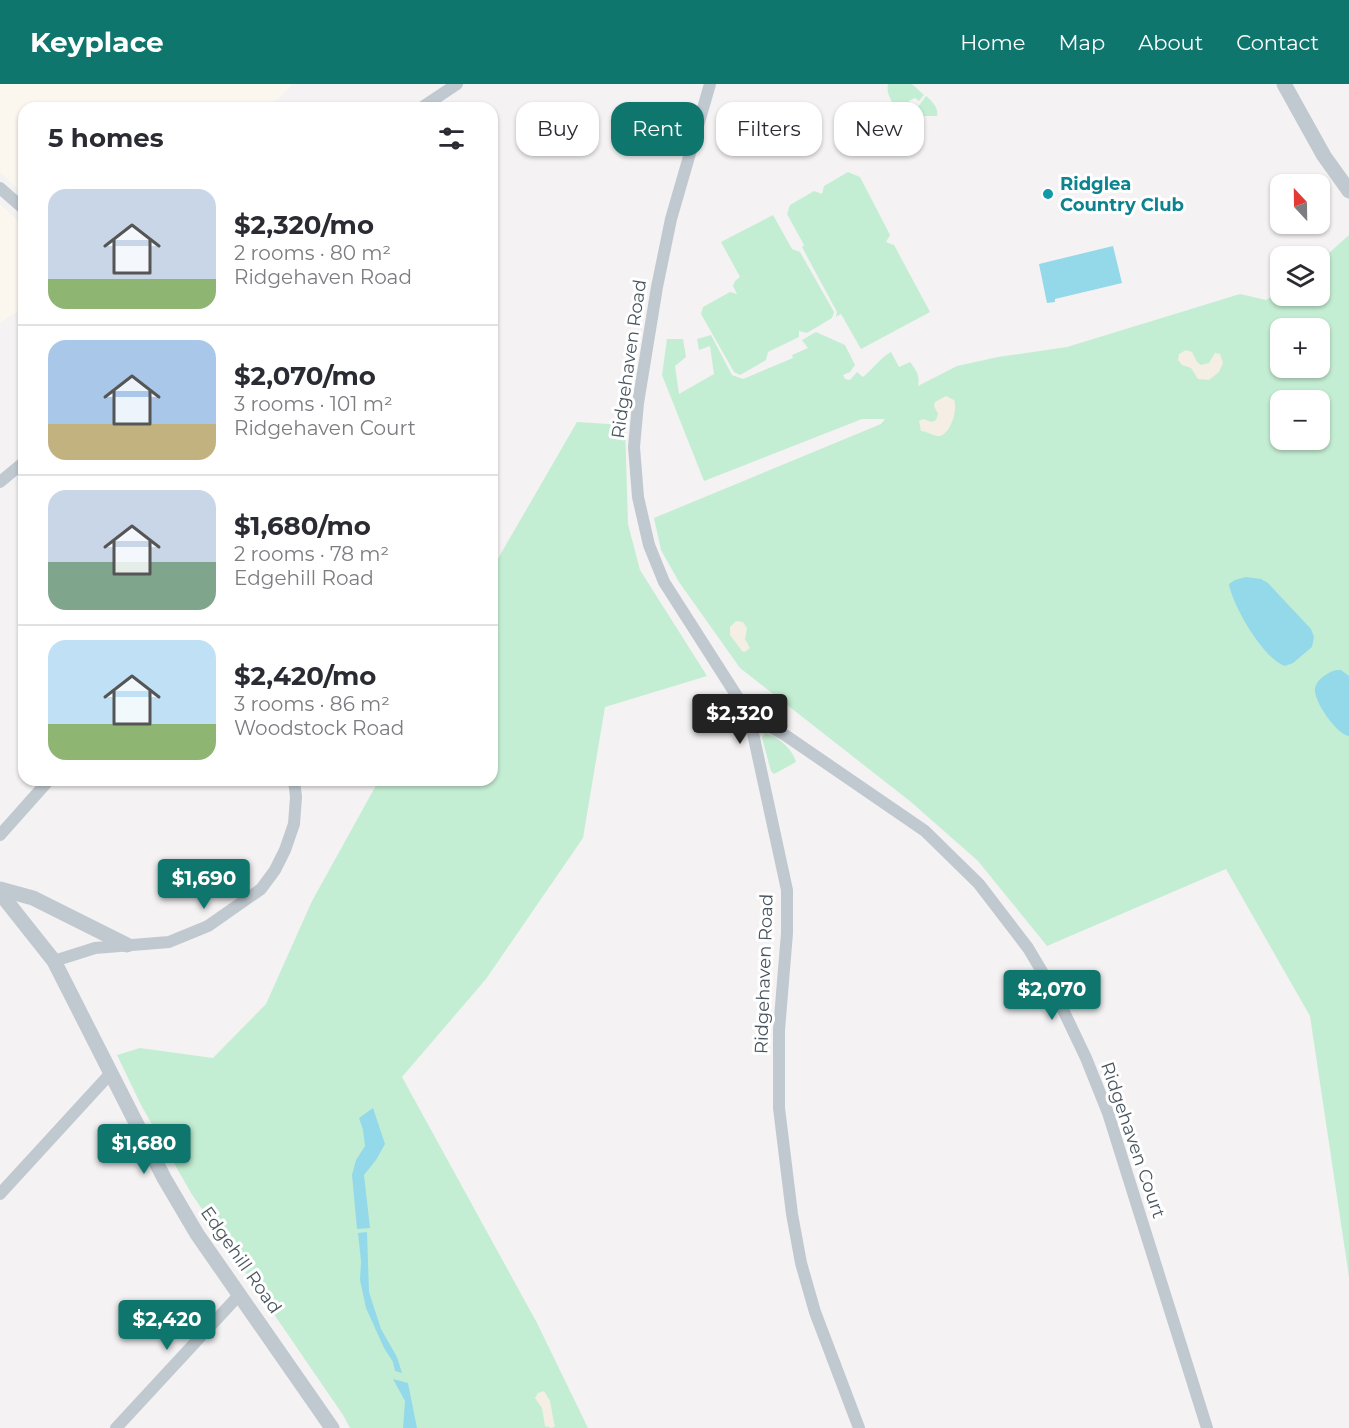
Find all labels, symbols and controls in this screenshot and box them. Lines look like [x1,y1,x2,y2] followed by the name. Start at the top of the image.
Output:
[30,25,164,59] text: Keyplace
[960,30,1025,55] text: Home
[1058,30,1105,55] text: Map
[1138,30,1203,55] text: About
[1236,30,1319,55] text: Contact
[516,102,599,156] chip: Buy
[611,102,704,156] chip: Rent
[716,102,822,156] chip: Filters
[834,102,924,156] chip: New
[48,122,164,154] text: 5 homes
[435,122,468,155] icon: filters
[1060,173,1184,216] place label: Ridglea Country Club
[1270,174,1330,234] north arrow
[1270,174,1330,450] map controls
[1041,187,1055,201] marker: Ridglea Country Club
[234,209,374,241] text: $2,320/mo
[96,213,168,285] icon: home
[234,241,391,265] text: 2 rooms · 80 m²
[1270,246,1330,306] button: layers
[234,265,412,289] text: Ridgehaven Road
[607,278,651,440] street label: Ridgehaven Road
[1270,318,1330,378] button: +
[234,360,376,392] text: $2,070/mo
[96,364,168,436] icon: home
[1270,390,1330,450] button: −
[234,392,393,416] text: 3 rooms · 101 m²
[234,416,416,440] text: Ridgehaven Court
[234,510,371,542] text: $1,680/mo
[96,514,168,586] icon: home
[234,542,389,566] text: 2 rooms · 78 m²
[234,566,374,590] text: Edgehill Road
[234,660,376,692] text: $2,420/mo
[96,664,168,736] icon: home
[234,692,390,716] text: 3 rooms · 86 m²
[691,694,789,745] pin: $2,320
[706,701,774,725] text: $2,320
[234,716,404,740] text: Woodstock Road
[155,859,253,910] pin: $1,690
[172,866,236,890] text: $1,690
[750,894,778,1054] street label: Ridgehaven Road
[1003,970,1101,1021] pin: $2,070
[1018,977,1086,1001] text: $2,070
[1096,1059,1170,1221] street label: Ridgehaven Court
[95,1124,193,1175] pin: $1,680
[112,1131,176,1155] text: $1,680
[196,1202,286,1318] street label: Edgehill Road
[118,1300,216,1351] pin: $2,420
[132,1307,202,1331] text: $2,420

